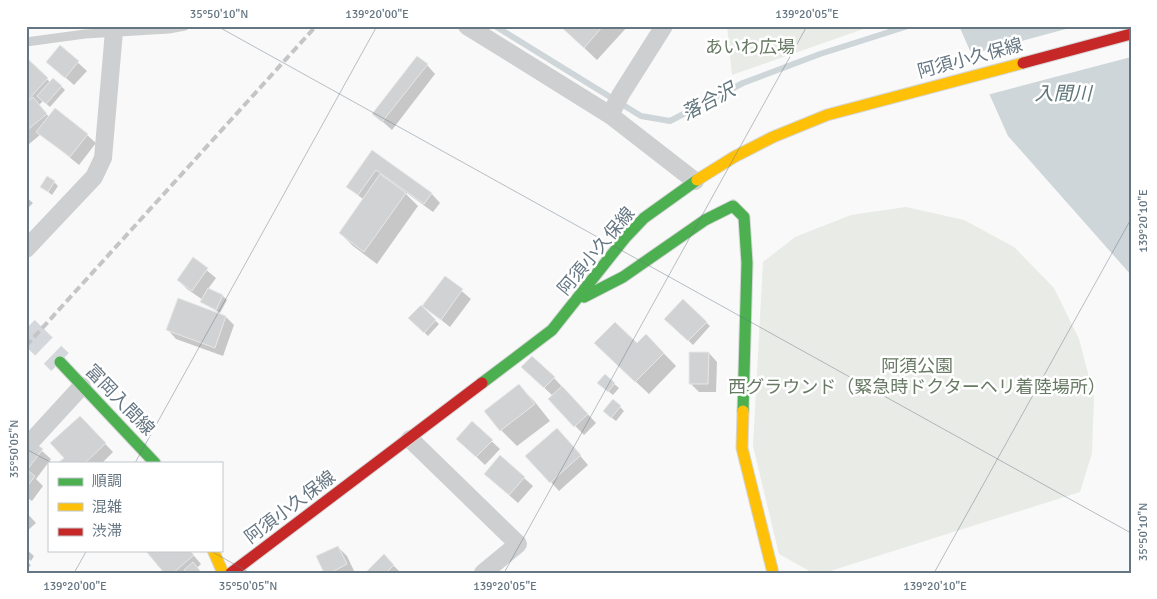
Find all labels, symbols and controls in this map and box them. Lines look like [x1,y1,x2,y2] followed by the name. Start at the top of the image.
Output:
[190,7,248,22] text: 35°50'10"N
[345,7,409,22] text: 139°20'00"E
[775,7,839,22] text: 139°20'05"E
[915,33,1025,83] street label: 阿須小久保線
[705,36,795,58] park label: あいわ広場
[678,77,742,126] water label: 落合沢
[1034,82,1093,106] water label: 入間川
[1136,189,1151,253] text: 139°20'10"E
[553,203,639,299] street label: 阿須小久保線
[728,355,1106,398] park label: 阿須公園 西グラウンド（緊急時ドクターヘリ着陸場所）
[81,360,159,440] street label: 富岡入間線
[7,420,22,478] text: 35°50'05"N
[48,462,222,552] legend
[240,466,340,548] street label: 阿須小久保線
[92,472,122,490] text: 順調
[92,498,122,516] text: 混雑
[1136,503,1151,561] text: 35°50'10"N
[92,522,122,540] text: 渋滞
[43,579,107,594] text: 139°20'00"E
[219,579,277,594] text: 35°50'05"N
[473,579,537,594] text: 139°20'05"E
[903,579,967,594] text: 139°20'10"E

